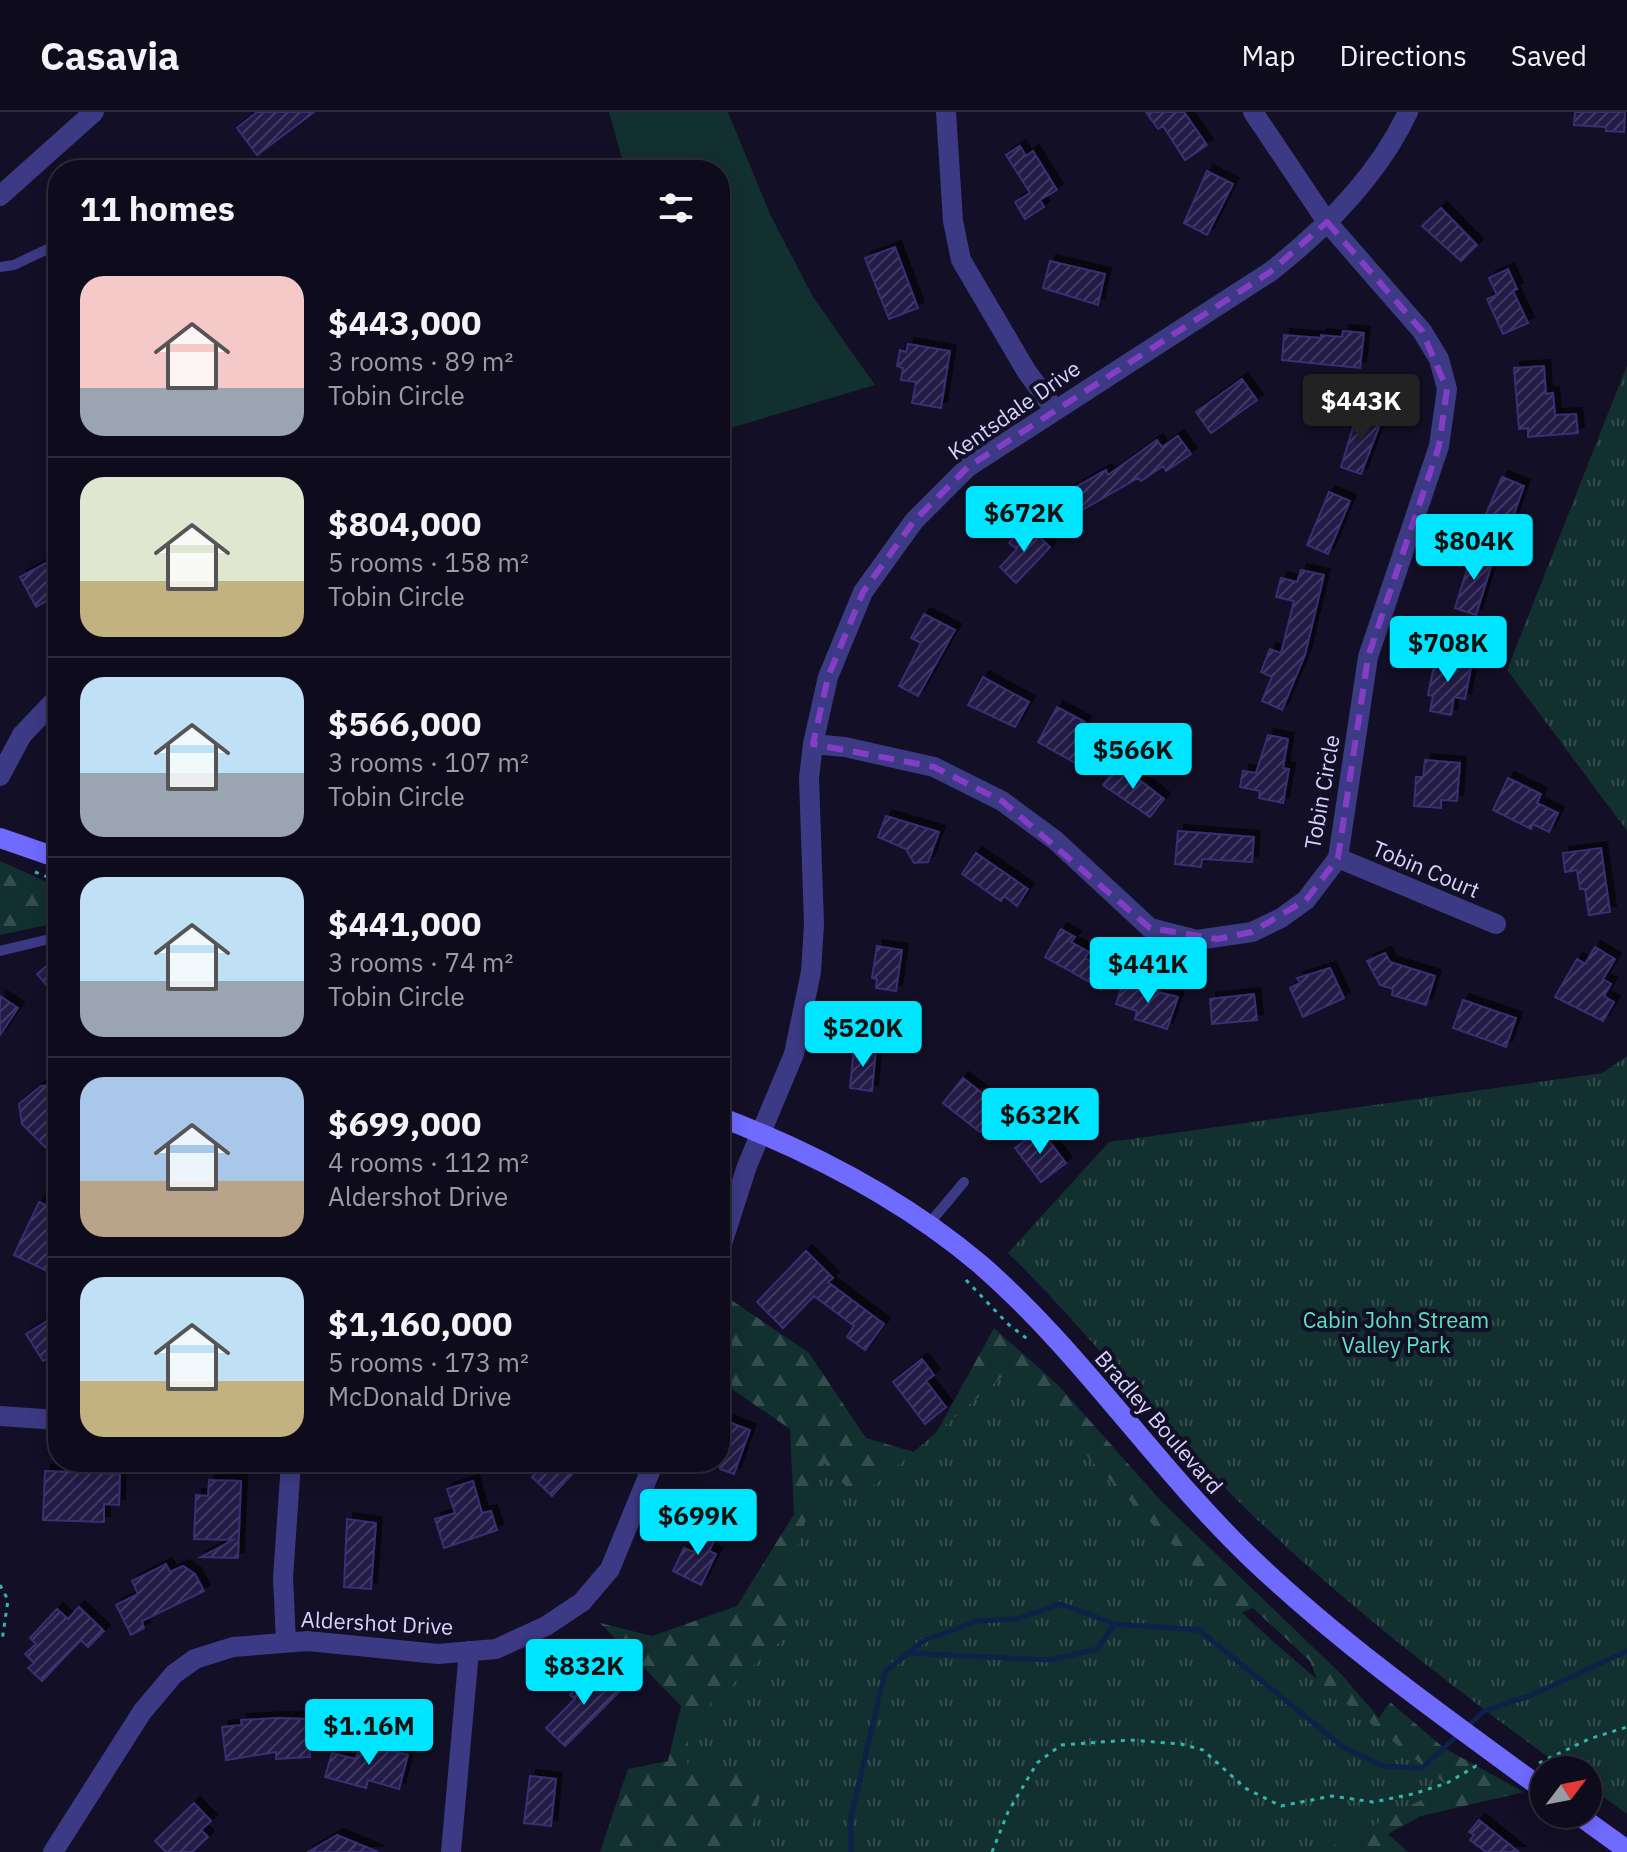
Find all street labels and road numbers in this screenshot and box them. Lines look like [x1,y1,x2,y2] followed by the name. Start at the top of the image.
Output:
[942,353,1086,466] street label: Kentsdale Drive
[1297,732,1346,851] street label: Tobin Circle
[1368,833,1484,904] street label: Tobin Court
[1089,1344,1230,1500] street label: Bradley Boulevard
[300,1604,454,1641] street label: Aldershot Drive

